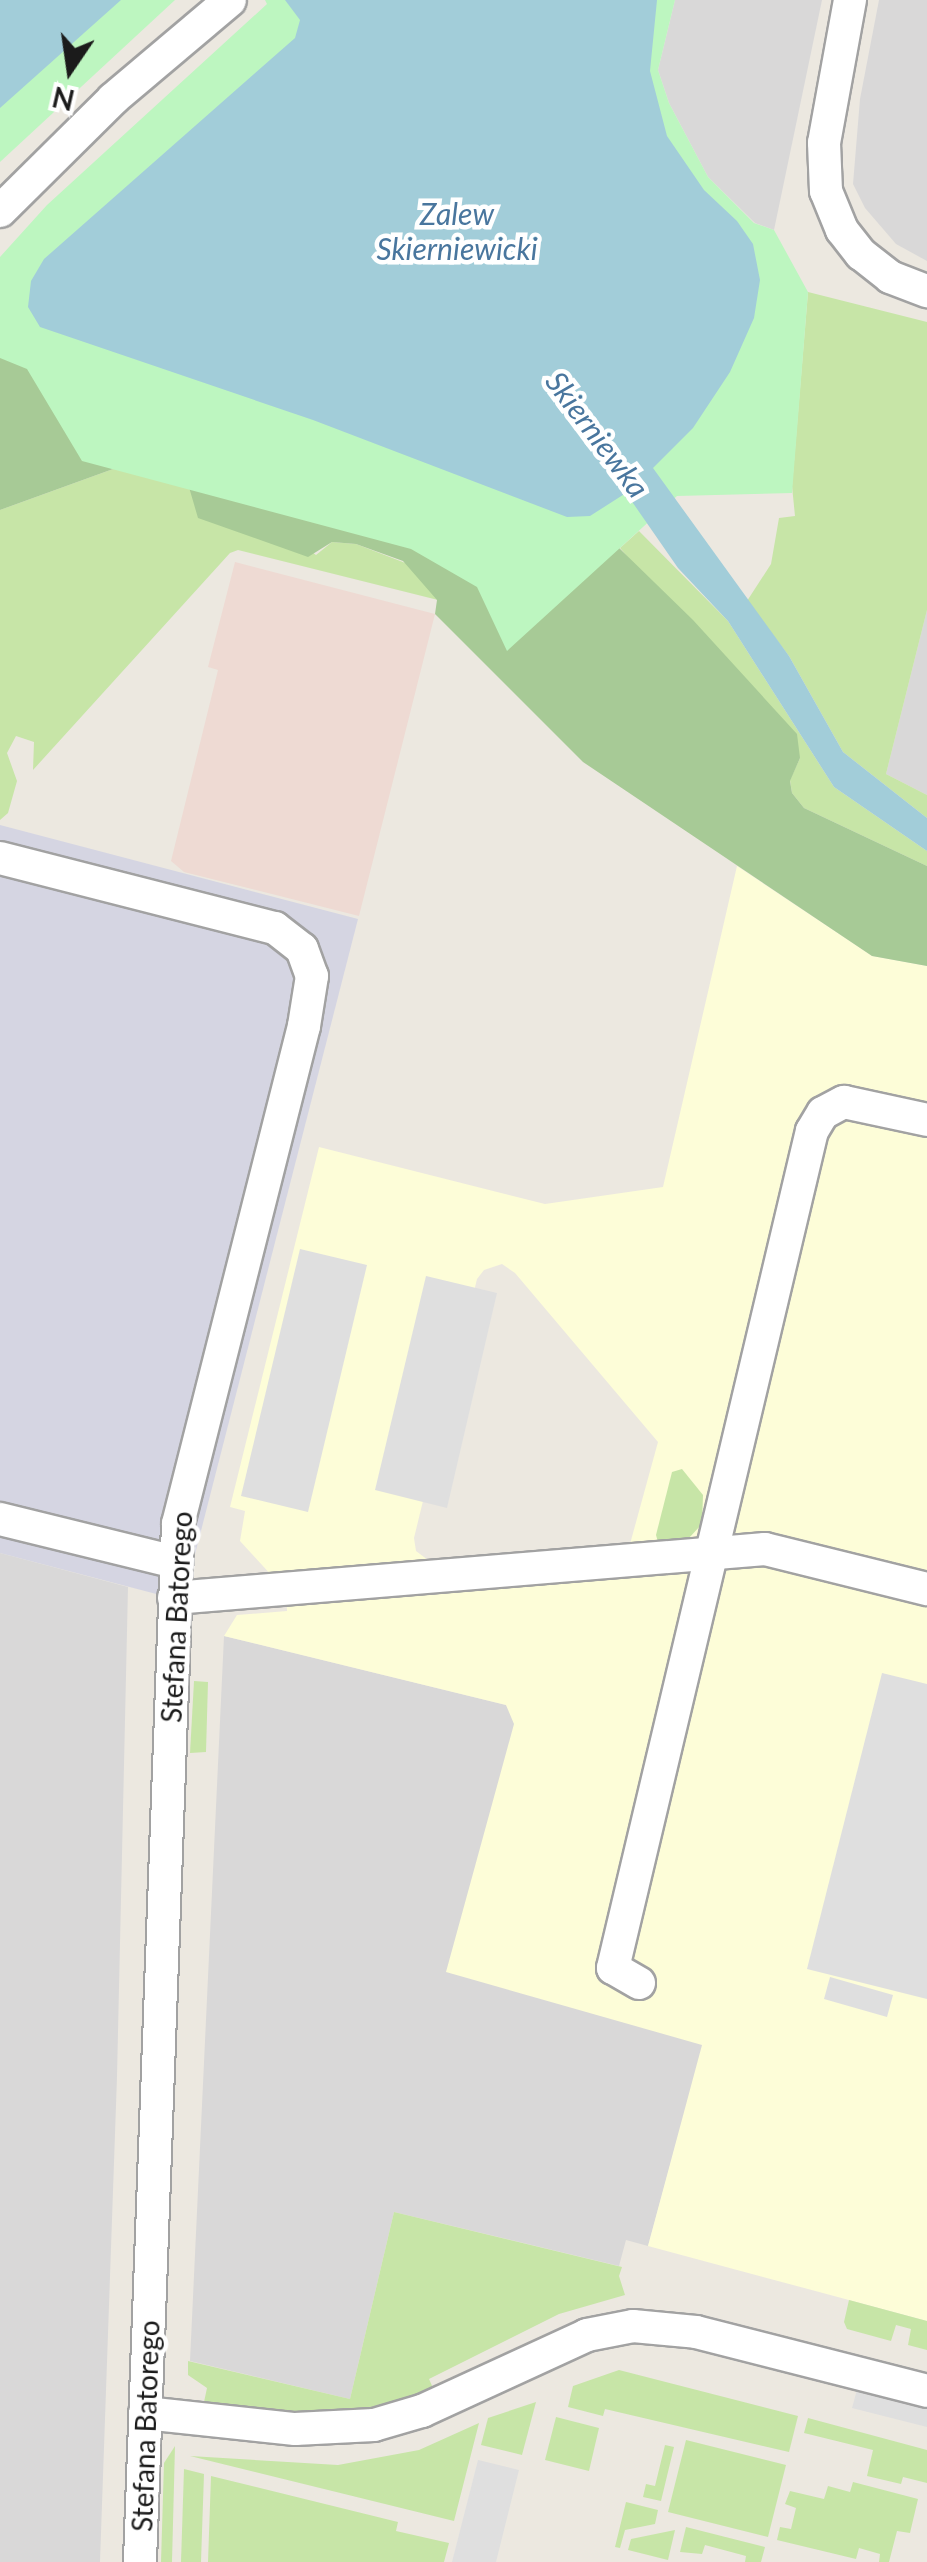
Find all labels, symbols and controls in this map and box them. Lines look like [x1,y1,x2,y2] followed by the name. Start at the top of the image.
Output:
[20,20,120,120] north arrow
[49,80,78,118] text: N
[376,195,538,266] water label: Zalew Skierniewicki
[539,364,657,504] water label: Skierniewka
[154,1510,198,1724] street label: Stefana Batorego
[125,2320,165,2532] street label: Stefana Batorego

